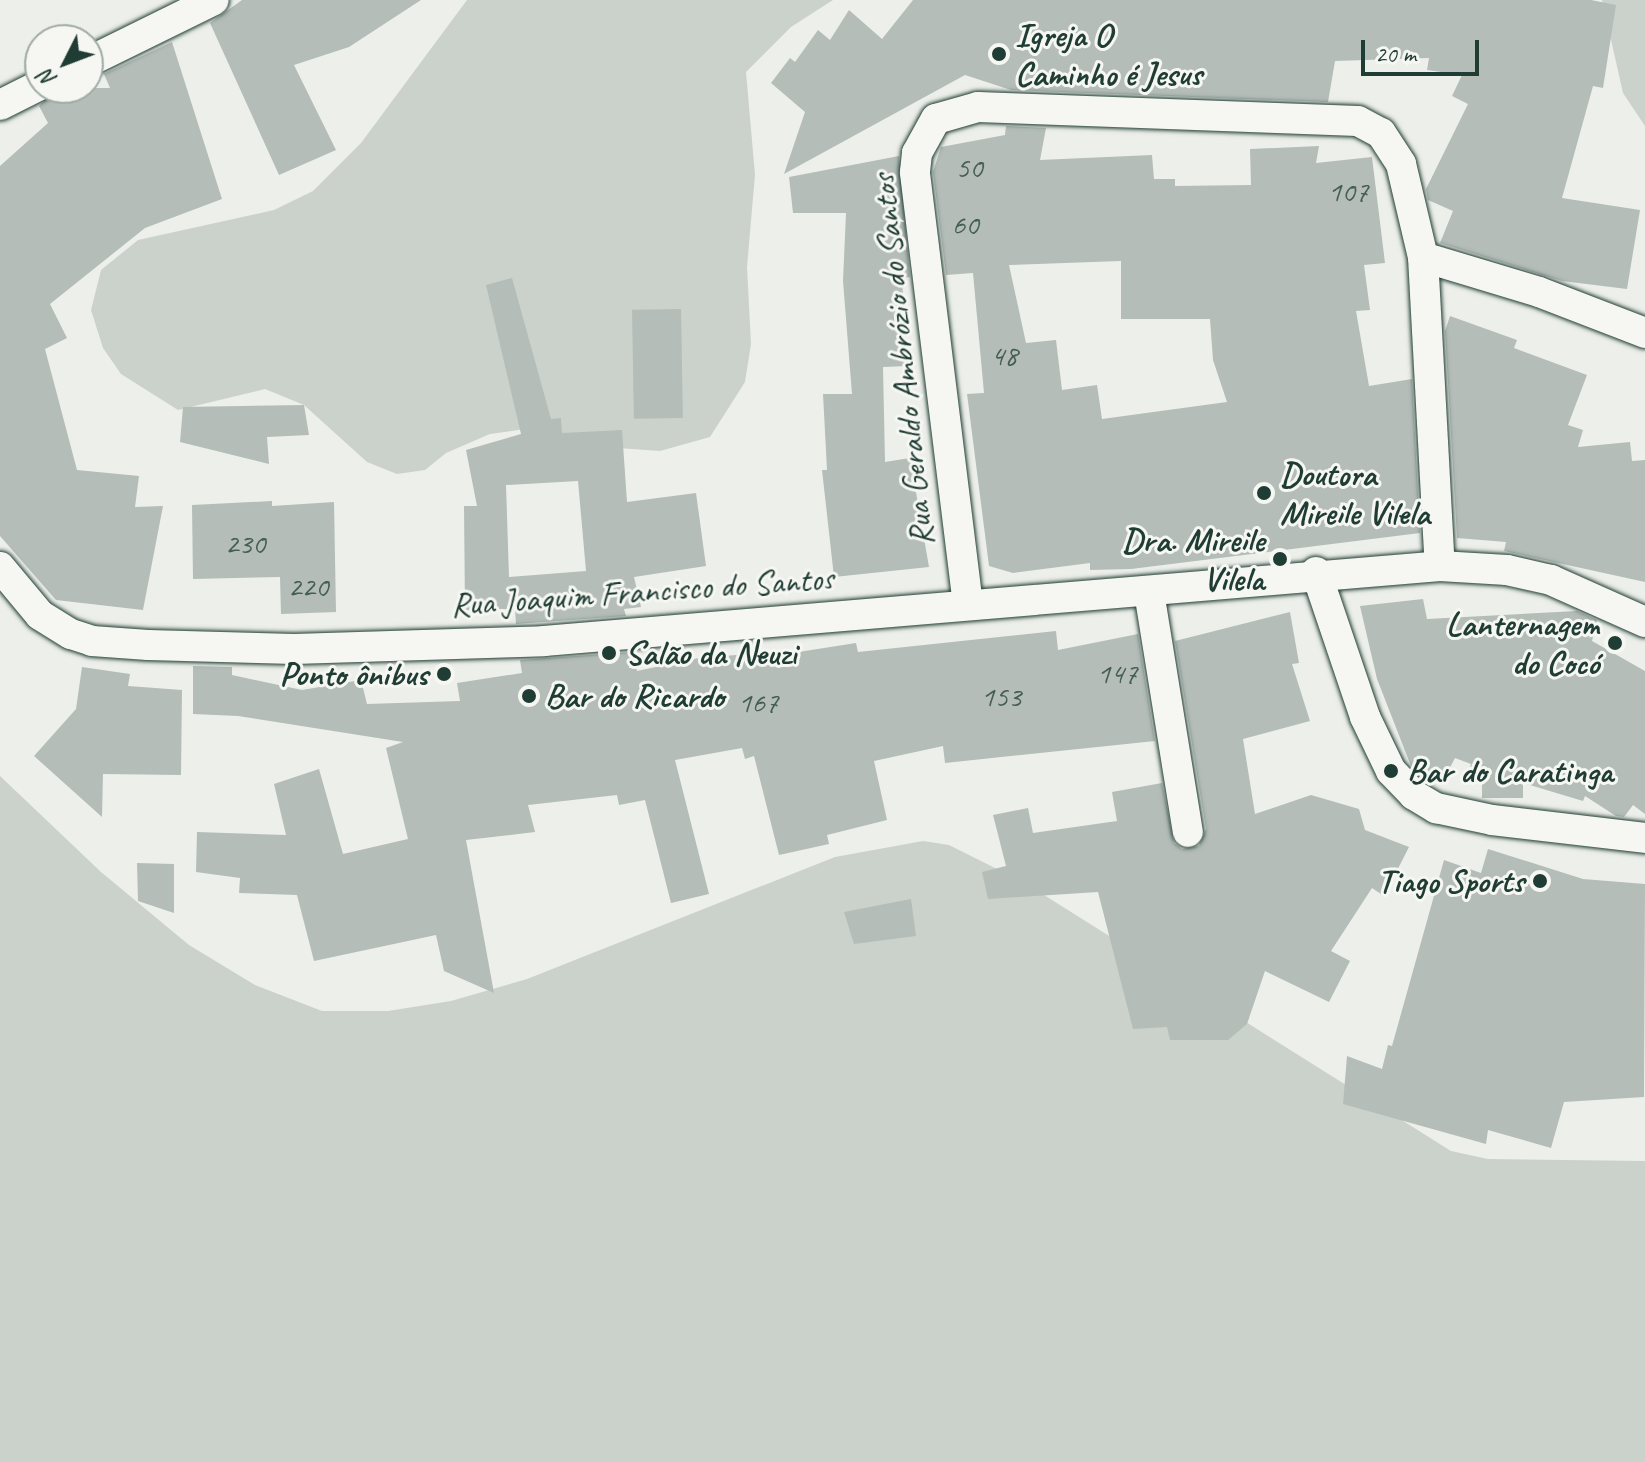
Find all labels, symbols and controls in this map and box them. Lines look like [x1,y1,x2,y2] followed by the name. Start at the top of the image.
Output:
[1015,14,1202,94] place label: Igreja O Caminho é Jesus
[24,24,104,104] north arrow
[1365,24,1483,74] scale bar
[1375,39,1416,69] text: 20 m
[990,45,1008,63] marker: Igreja O Caminho é Jesus
[33,64,63,93] text: N
[956,149,982,185] house number: 50
[862,173,942,547] street label: Rua Geraldo Ambrózio do Santos
[1328,173,1368,209] house number: 107
[952,206,978,242] house number: 60
[991,337,1017,373] house number: 48
[1280,453,1429,532] place label: Doutora Mireile Vilela
[1255,484,1273,502] marker: Doutora Mireile Vilela
[1122,519,1264,598] place label: Dra. Mireile Vilela
[225,525,265,561] house number: 230
[1271,550,1289,568] marker: Dra. Mireile Vilela
[450,557,834,625] street label: Rua Joaquim Francisco do Santos
[288,568,328,604] house number: 220
[1446,603,1599,682] place label: Lanternagem do Cocó
[625,633,798,673] place label: Salão da Neuzi
[1606,634,1624,652] marker: Lanternagem do Cocó
[600,644,618,662] marker: Salão da Neuzi
[280,654,428,694] place label: Ponto ônibus
[1097,655,1137,691] house number: 147
[435,665,453,683] marker: Ponto ônibus
[545,676,722,716] place label: Bar do Ricardo
[981,678,1021,714] house number: 153
[738,684,778,720] house number: 167
[520,687,538,705] marker: Bar do Ricardo
[1407,751,1613,791] place label: Bar do Caratinga
[1382,762,1400,780] marker: Bar do Caratinga
[1378,861,1524,901] place label: Tiago Sports
[1531,872,1549,890] marker: Tiago Sports

